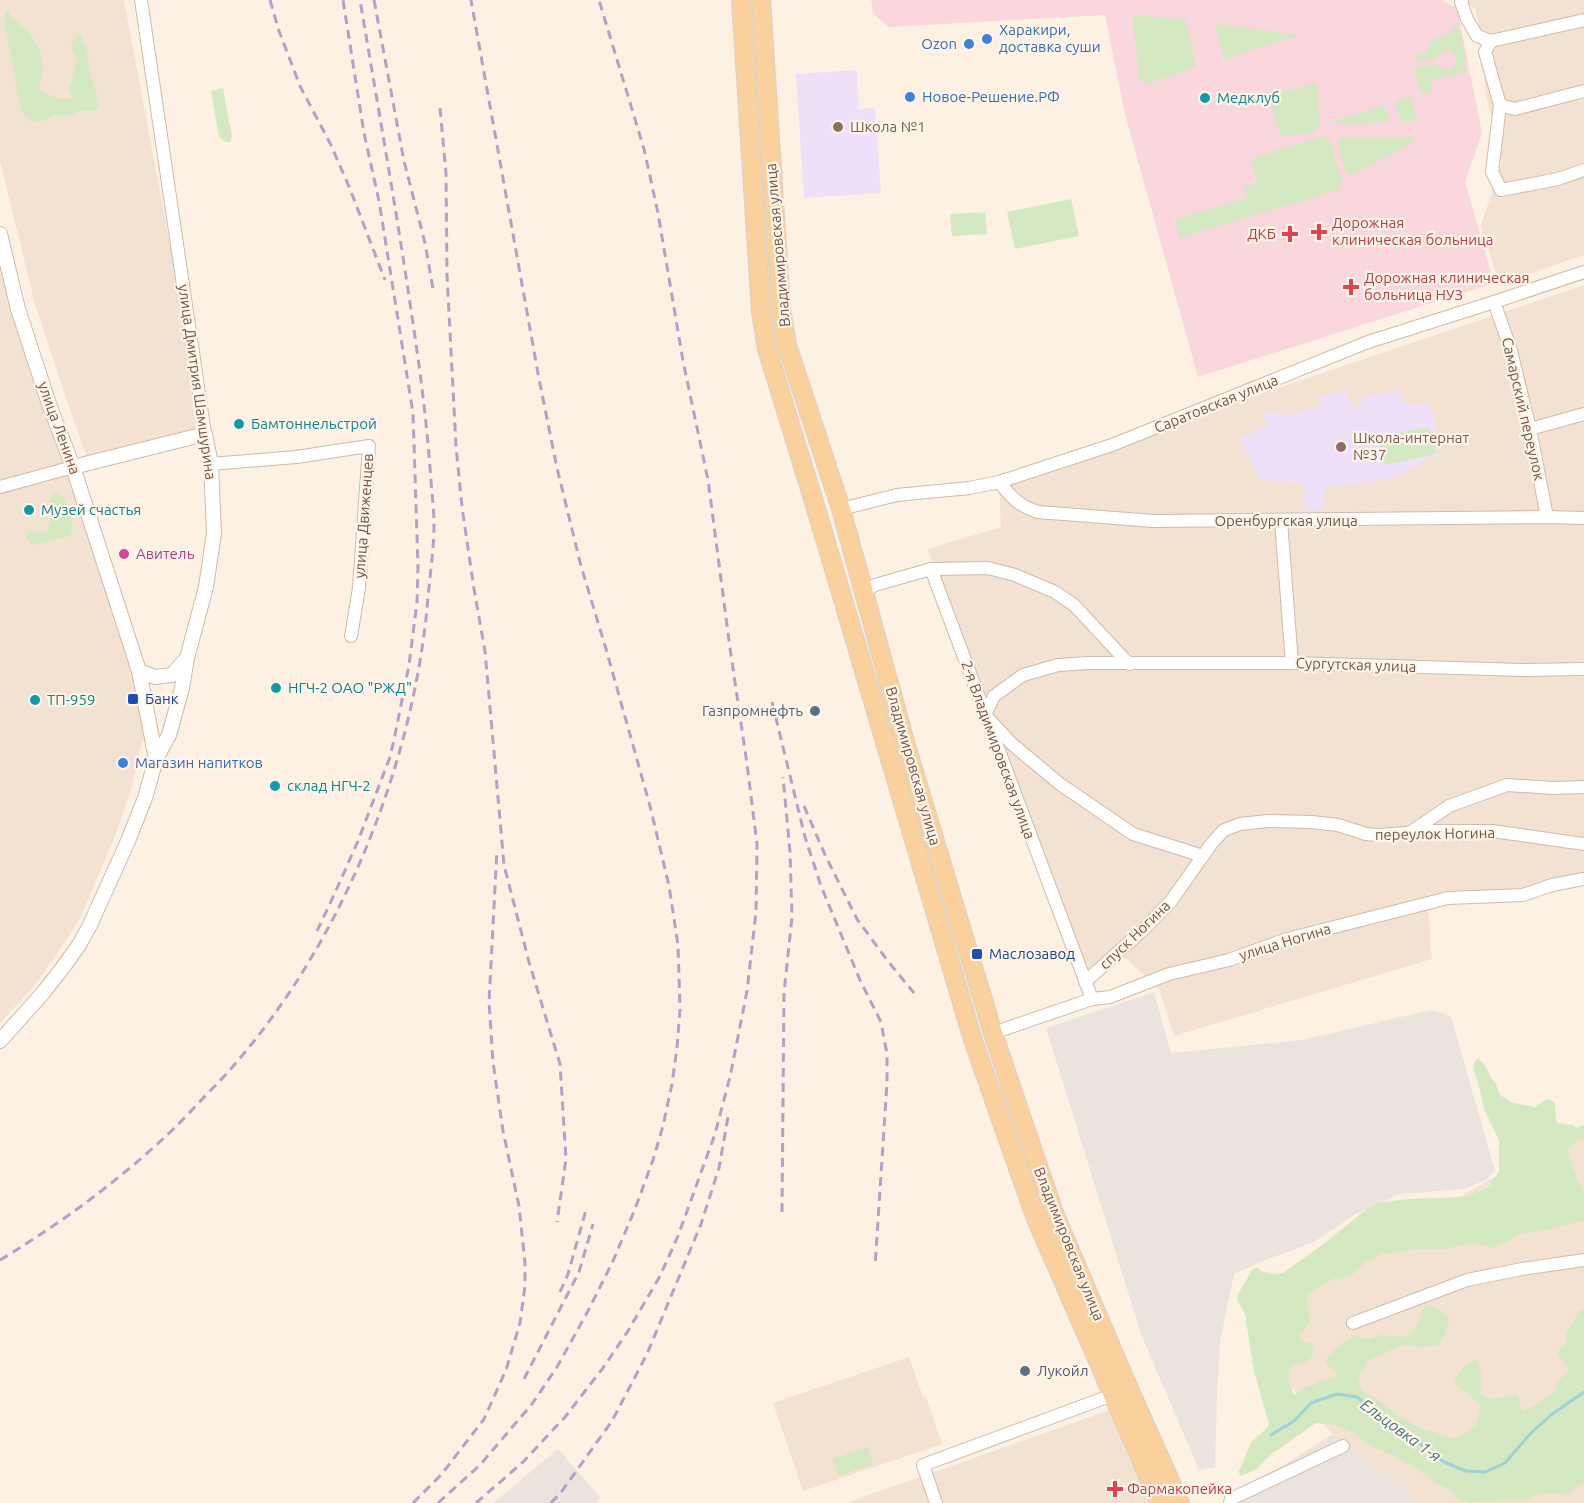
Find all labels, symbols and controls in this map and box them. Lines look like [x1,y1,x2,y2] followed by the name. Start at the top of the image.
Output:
[999,21,1101,55] place label: Харакири, доставка суши
[980,32,994,46] marker: Харакири, доставка суши
[921,35,957,52] place label: Ozon
[962,37,976,51] marker: Ozon
[922,88,1060,105] place label: Новое-Решение.РФ
[1217,89,1280,106] place label: Медклуб
[903,90,917,104] marker: Новое-Решение.РФ
[1198,91,1212,105] marker: Медклуб
[850,118,926,135] place label: Школа №1
[831,120,845,134] marker: Школа №1
[762,162,793,328] street label: Владимировская улица
[1332,214,1494,248] place label: Дорожная клиническая больница
[1310,223,1328,241] marker: Дорожная клиническая больница
[1247,225,1276,242] place label: ДКБ
[1281,225,1299,243] marker: ДКБ
[1364,269,1530,303] place label: Дорожная клиническая больница НУЗ
[1342,278,1360,296] marker: Дорожная клиническая больница НУЗ
[175,283,220,481] street label: улица Дмитрия Шамшурина
[1499,336,1548,482] street label: Самарский переулок
[1151,371,1280,436] street label: Саратовская улица
[35,379,84,476] street label: улица Ленина
[251,415,377,432] place label: Бамтоннельстрой
[232,417,246,431] marker: Бамтоннельстрой
[1353,429,1469,463] place label: Школа-интернат №37
[1334,440,1348,454] marker: Школа-интернат №37
[351,453,376,579] street label: улица Движенцев
[41,501,141,518] place label: Музей счастья
[22,503,36,517] marker: Музей счастья
[1214,512,1358,529] street label: Оренбургская улица
[136,545,195,562] place label: Авитель
[117,547,131,561] marker: Авитель
[1295,654,1417,675] street label: Сургутская улица
[958,658,1039,841] street label: 2-я Владимировская улица
[288,679,412,696] place label: НГЧ-2 ОАО "РЖД"
[269,681,283,695] marker: НГЧ-2 ОАО "РЖД"
[883,685,944,847] street label: Владимировская улица
[145,690,179,707] place label: Банк
[47,691,95,708] place label: ТП-959
[126,692,140,706] marker: Банк
[28,693,42,707] marker: ТП-959
[702,702,803,719] place label: Газпромнефть
[808,704,822,718] marker: Газпромнефть
[135,754,263,771] place label: Магазин напитков
[116,756,130,770] marker: Магазин напитков
[287,777,371,794] place label: склад НГЧ-2
[268,779,282,793] marker: склад НГЧ-2
[1375,824,1495,843] street label: переулок Ногина
[1096,897,1173,973] street label: спуск Ногина
[1237,919,1333,964] street label: улица Ногина
[989,945,1075,962] place label: Маслозавод
[970,947,984,961] marker: Маслозавод
[1031,1164,1108,1323] street label: Владимировская улица
[1037,1362,1088,1379] place label: Лукойл
[1018,1364,1032,1378] marker: Лукойл
[1358,1395,1444,1465] water label: Ельцовка 1-я
[1127,1480,1232,1497] place label: Фармакопейка
[1108,1482,1122,1496] marker: Фармакопейка

